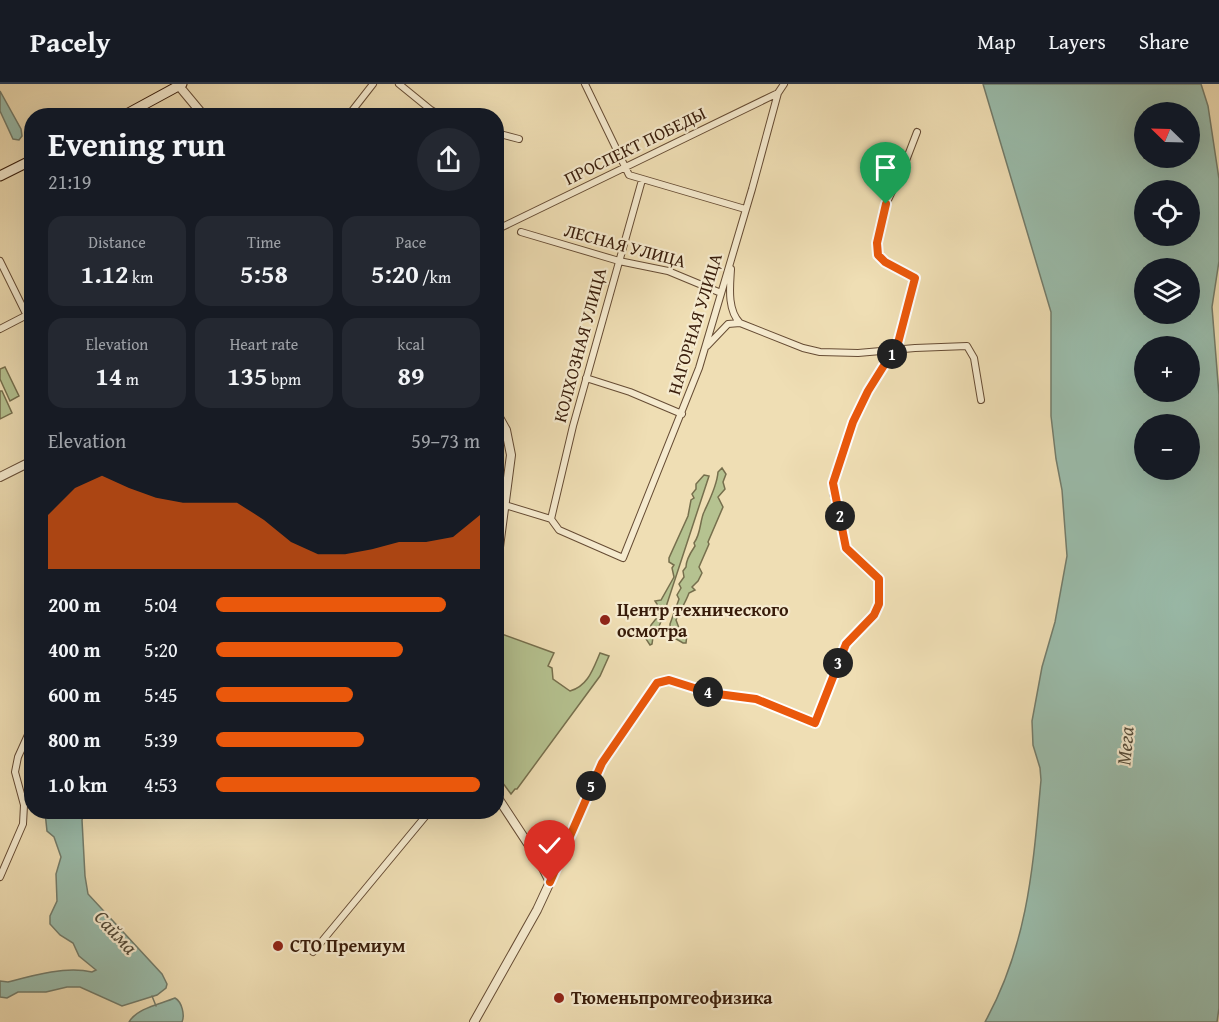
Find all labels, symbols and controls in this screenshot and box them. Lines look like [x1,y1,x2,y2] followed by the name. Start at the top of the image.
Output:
[30,21,110,62] text: Pacely
[977,26,1016,57] text: Map
[1049,26,1106,57] text: Layers
[1139,26,1189,57] text: Share
[559,99,710,192] street label: ПРОСПЕКТ ПОБЕДЫ
[1134,102,1200,168] north arrow
[1134,102,1200,480] map controls
[48,120,225,168] text: Evening run
[417,128,480,191] button: share
[860,142,911,204] pin
[869,151,902,184] icon: arrive
[48,167,91,196] text: 21:19
[1134,180,1200,246] button: locate
[561,216,689,275] street label: ЛЕСНАЯ УЛИЦА
[88,230,146,254] text: Distance
[247,230,281,254] text: Time
[396,230,426,254] text: Pace
[660,250,729,398] street label: НАГОРНАЯ УЛИЦА
[81,254,129,293] text: 1.12
[240,254,288,293] text: 5:58
[371,254,419,293] text: 5:20
[1134,258,1200,324] button: layers
[546,264,613,425] street label: КОЛХОЗНАЯ УЛИЦА
[129,265,153,289] text: km
[419,265,451,289] text: /km
[86,332,148,356] text: Elevation
[230,332,298,356] text: Heart rate
[397,332,425,356] text: kcal
[1134,336,1200,402] button: +
[877,339,907,369] pin: 1
[888,342,896,366] text: 1
[95,356,122,395] text: 14
[227,356,267,395] text: 135
[398,356,424,395] text: 89
[122,367,139,391] text: m
[267,367,301,391] text: bpm
[1134,414,1200,480] button: −
[48,426,126,455] text: Elevation
[411,426,480,455] text: 59–73 m
[825,501,855,531] pin: 2
[836,504,844,528] text: 2
[48,590,101,619] text: 200 m
[144,590,178,619] text: 5:04
[617,596,789,644] place label: Центр технического осмотра
[598,613,612,627] marker: Центр технического осмотра
[48,635,101,664] text: 400 m
[144,635,178,664] text: 5:20
[823,648,853,678] pin: 3
[834,651,842,675] text: 3
[693,677,723,707] pin: 4
[48,680,101,709] text: 600 m
[144,680,178,709] text: 5:45
[704,680,712,704] text: 4
[1108,724,1141,767] water label: Мега
[48,725,101,754] text: 800 m
[144,725,178,754] text: 5:39
[48,770,107,799] text: 1.0 km
[144,770,178,799] text: 4:53
[576,771,606,801] pin: 5
[587,774,595,798] text: 5
[524,820,575,882] pin
[533,829,566,862] icon: check
[88,903,145,961] water label: Сайма
[290,932,406,959] place label: СТО Премиум
[271,939,285,953] marker: СТО Премиум
[571,984,773,1011] place label: Тюменьпромгеофизика
[552,991,566,1005] marker: Тюменьпромгеофизика

